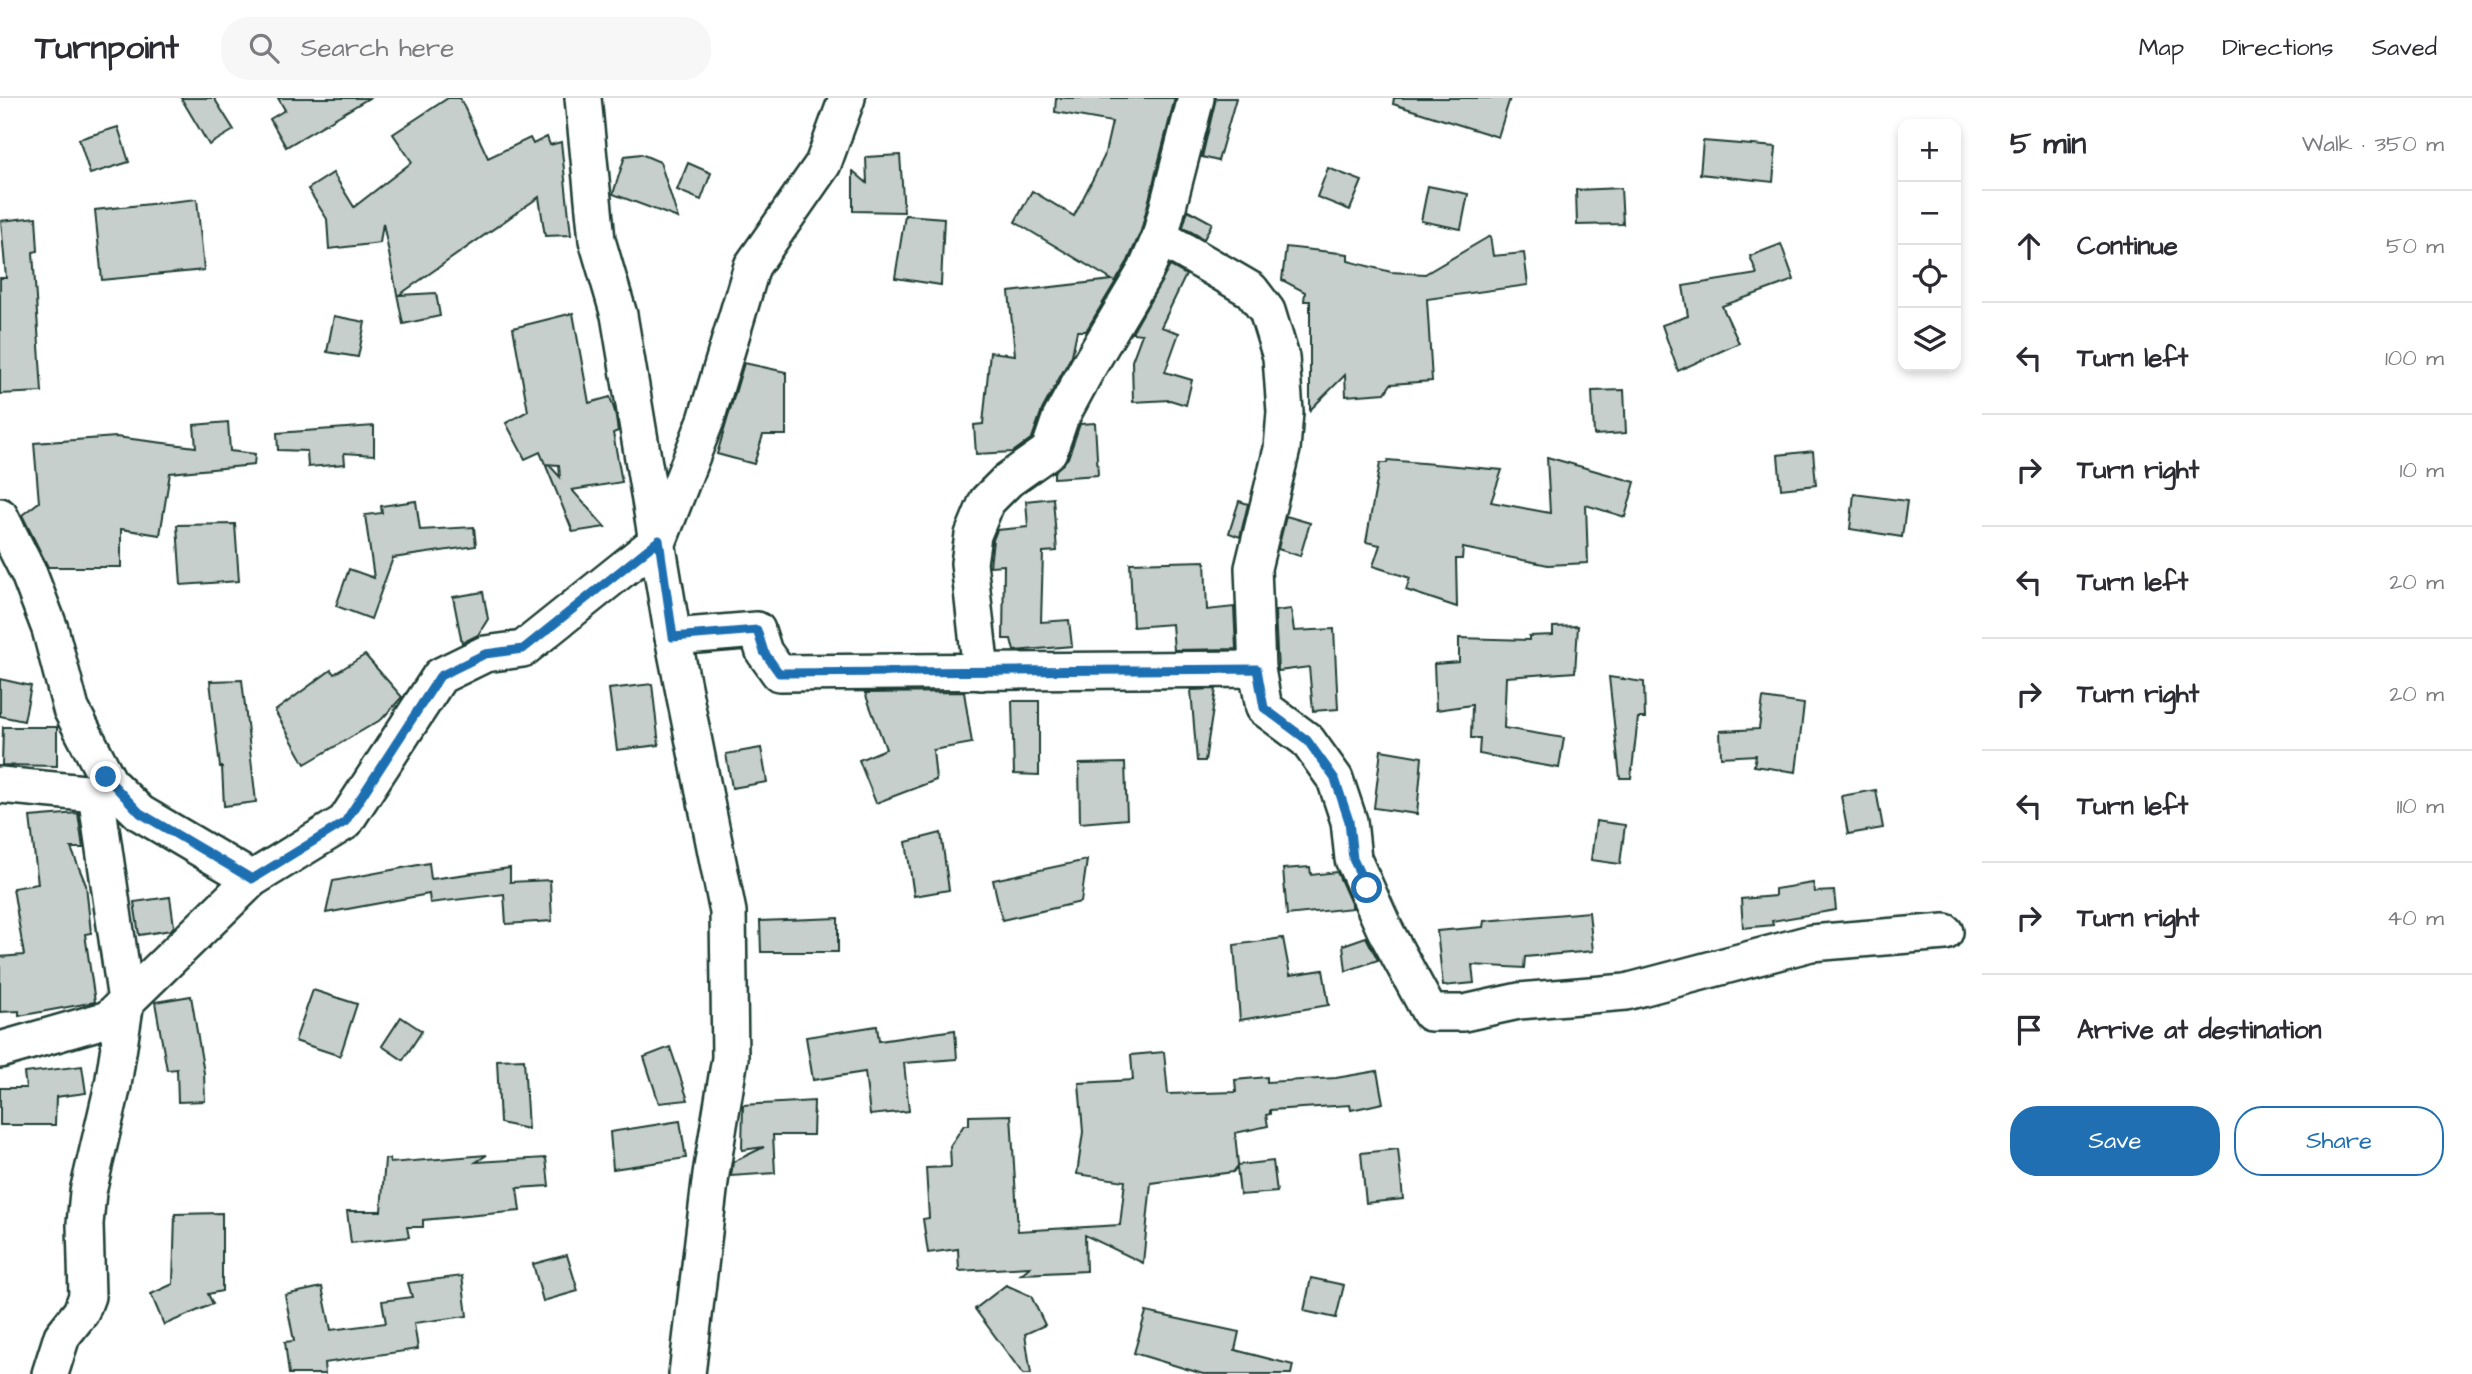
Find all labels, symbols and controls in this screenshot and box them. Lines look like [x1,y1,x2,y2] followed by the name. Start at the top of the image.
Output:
[221,17,711,80] search box
[35,25,179,71] text: Turnpoint
[245,29,283,67] icon: search
[301,30,454,66] text: Search here
[2139,31,2184,65] text: Map
[2222,31,2334,65] text: Directions
[2372,31,2437,65] text: Saved
[1898,119,1961,371] map controls
[1898,119,1961,182] button: +
[2010,123,2086,165] text: 5 min
[2302,128,2444,160] text: Walk · 350 m
[1898,182,1961,245] button: −
[2010,227,2048,265] icon: ahead
[2077,228,2178,264] text: Continue
[2386,230,2444,262] text: 50 m
[1898,245,1961,308] button: locate
[1898,308,1961,371] button: layers
[2010,339,2048,377] icon: left
[2077,340,2188,376] text: Turn left
[2385,342,2444,374] text: 100 m
[2010,451,2048,489] icon: right
[2077,452,2199,488] text: Turn right
[2399,454,2444,486] text: 10 m
[2010,563,2048,601] icon: left
[2077,564,2188,600] text: Turn left
[2389,566,2444,598] text: 20 m
[2010,675,2048,713] icon: right
[2077,676,2199,712] text: Turn right
[2389,678,2444,710] text: 20 m
[90,761,121,792] route end
[2010,787,2048,825] icon: left
[2077,788,2188,824] text: Turn left
[2396,790,2444,822] text: 110 m
[1351,872,1382,903] route start
[2010,899,2048,937] icon: right
[2077,900,2199,936] text: Turn right
[2387,902,2444,934] text: 40 m
[2010,1011,2048,1049] icon: arrive
[2077,1012,2322,1048] text: Arrive at destination
[2010,1106,2220,1176] button: Save
[2234,1106,2444,1176] button: Share

